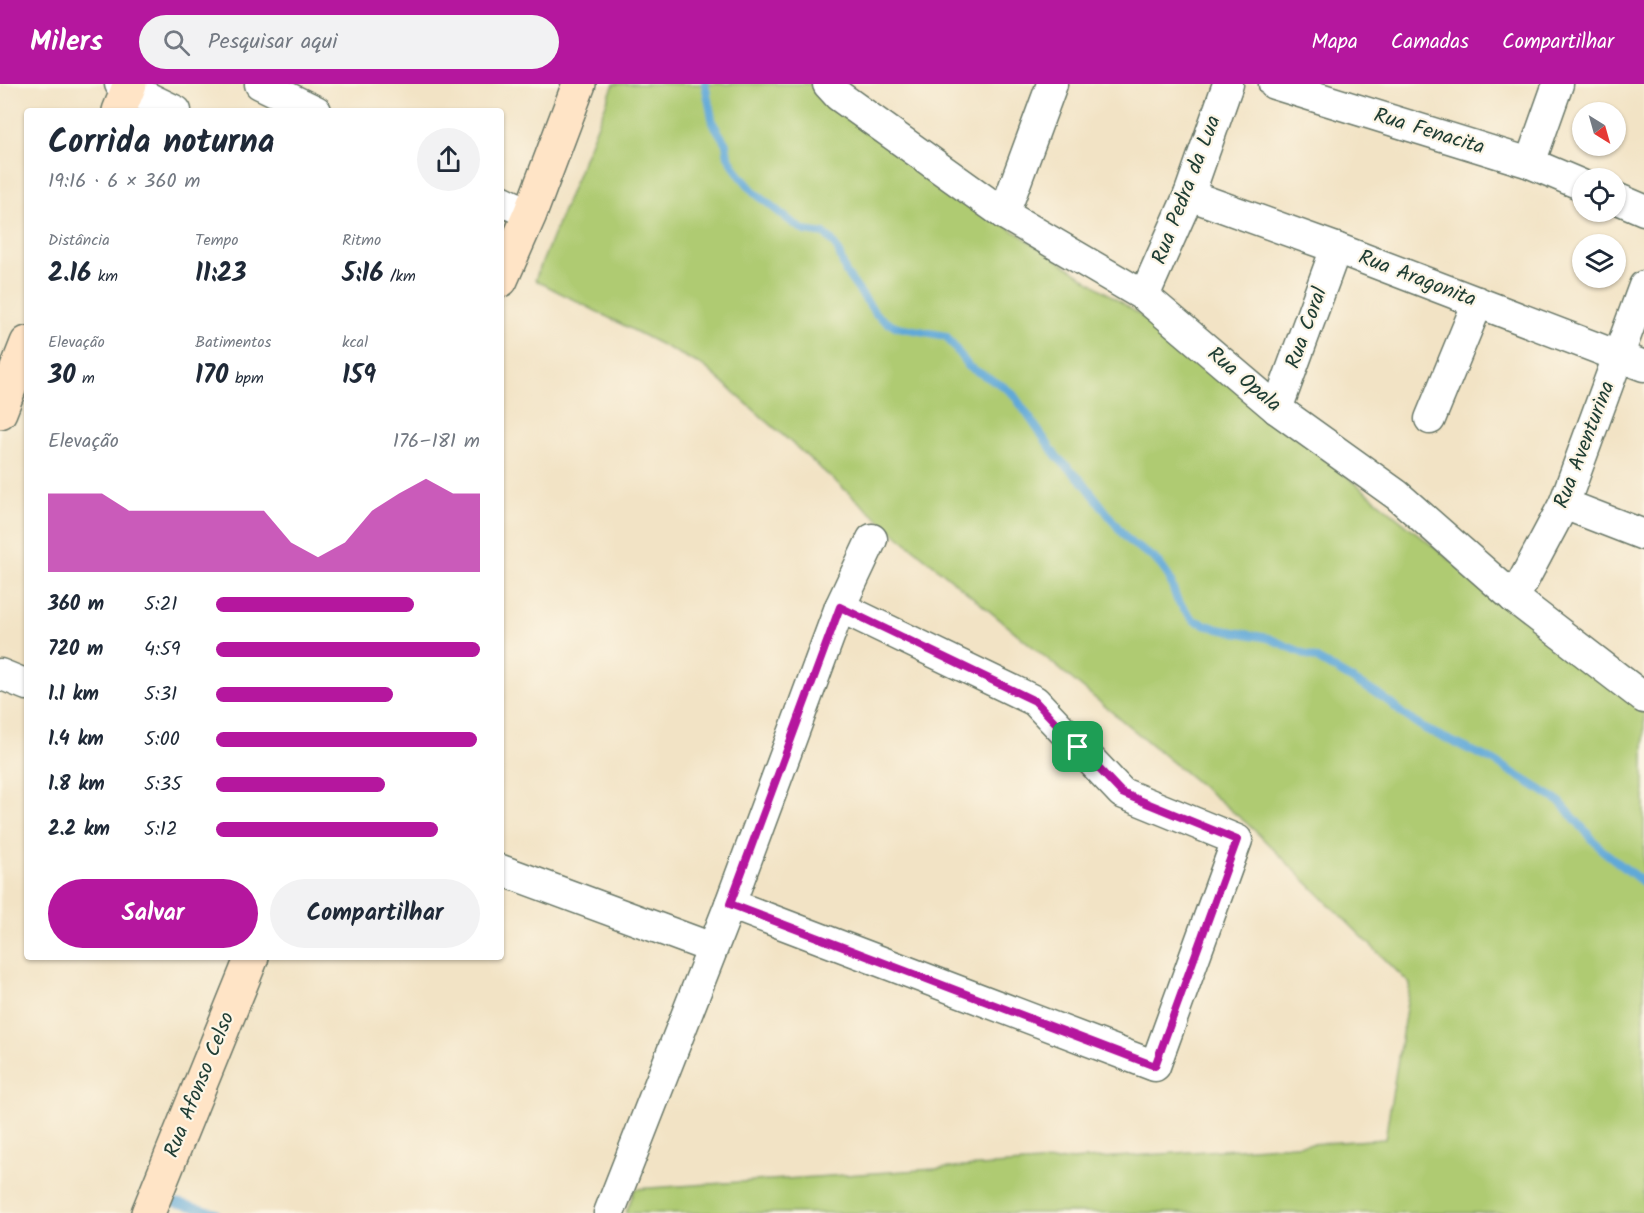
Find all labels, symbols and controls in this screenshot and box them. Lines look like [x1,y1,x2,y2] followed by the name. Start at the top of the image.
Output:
[139,15,559,69] search box
[30,20,103,65] text: Milers
[208,25,338,60] text: Pesquisar aqui
[160,26,193,59] icon: search
[1311,26,1358,59] text: Mapa
[1391,26,1469,59] text: Camadas
[1502,26,1614,59] text: Compartilhar
[1369,99,1489,165] street label: Rua Fenacita
[1572,102,1626,156] north arrow
[1572,102,1626,288] map controls
[1143,111,1231,269] street label: Rua Pedra da Lua
[48,117,275,170] text: Corrida noturna
[417,128,480,191] button: share
[48,166,201,198] text: 19:16 · 6 × 360 m
[1572,168,1626,222] button: locate
[48,228,110,253] text: Distância
[195,228,238,253] text: Tempo
[342,228,381,253] text: Ritmo
[1572,234,1626,288] button: layers
[1353,241,1481,317] street label: Rua Aragonita
[48,253,91,295] text: 2.16
[195,253,246,295] text: 11:23
[342,253,384,295] text: 5:16
[91,264,118,289] text: km
[384,264,416,289] text: /km
[1277,283,1337,373] street label: Rua Coral
[48,330,105,355] text: Elevação
[195,330,271,355] text: Batimentos
[342,330,368,355] text: kcal
[1200,339,1288,421] street label: Rua Opala
[48,355,76,397] text: 30
[195,355,228,397] text: 170
[342,355,376,397] text: 159
[76,366,95,391] text: m
[228,366,264,391] text: bpm
[1546,376,1624,514] street label: Rua Aventurina
[48,426,119,458] text: Elevação
[393,426,480,458] text: 176–181 m
[48,589,104,621] text: 360 m
[144,589,178,621] text: 5:21
[48,634,103,666] text: 720 m
[144,634,180,666] text: 4:59
[48,679,99,711] text: 1.1 km
[144,679,177,711] text: 5:31
[1052,721,1103,772] pin
[48,724,104,756] text: 1.4 km
[144,724,180,756] text: 5:00
[1061,730,1094,763] icon: arrive
[48,769,105,801] text: 1.8 km
[144,769,182,801] text: 5:35
[48,814,110,846] text: 2.2 km
[144,814,178,846] text: 5:12
[48,879,258,948] button: Salvar
[270,879,480,948] button: Compartilhar
[156,1007,244,1163] street label: Rua Afonso Celso

